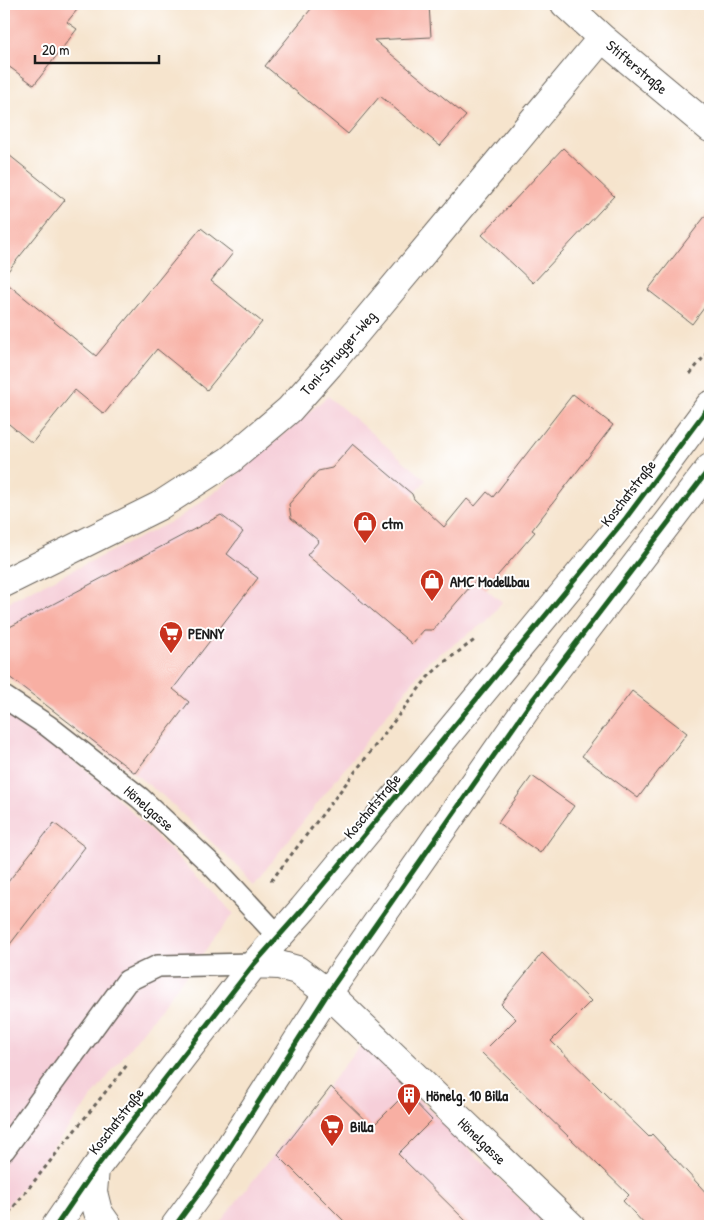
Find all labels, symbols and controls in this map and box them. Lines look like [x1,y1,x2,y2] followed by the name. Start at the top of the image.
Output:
[35,32,159,64] scale bar
[602,35,672,99] street label: Stifterstraße
[42,39,69,60] text: 20 m
[295,306,381,400] street label: Toni-Strugger-Weg
[595,455,661,531] street label: Koschatstraße
[352,510,378,544] shop icon: ctm
[382,513,403,534] place label: ctm
[419,568,445,602] shop icon: AMC Modellbau
[450,571,530,592] place label: AMC Modellbau
[158,620,184,654] supermarket icon: PENNY
[188,623,225,644] place label: PENNY
[338,769,406,843] street label: Koschatstraße
[120,780,179,836] street label: Hönelgasse
[396,1082,422,1116] building icon: Hönelg. 10 Billa
[83,1083,149,1159] street label: Koschatstraße
[426,1085,508,1107] place label: Hönelg. 10 Billa
[319,1113,345,1147] supermarket icon: Billa
[453,1113,511,1169] street label: Hönelgasse
[350,1116,373,1137] place label: Billa

